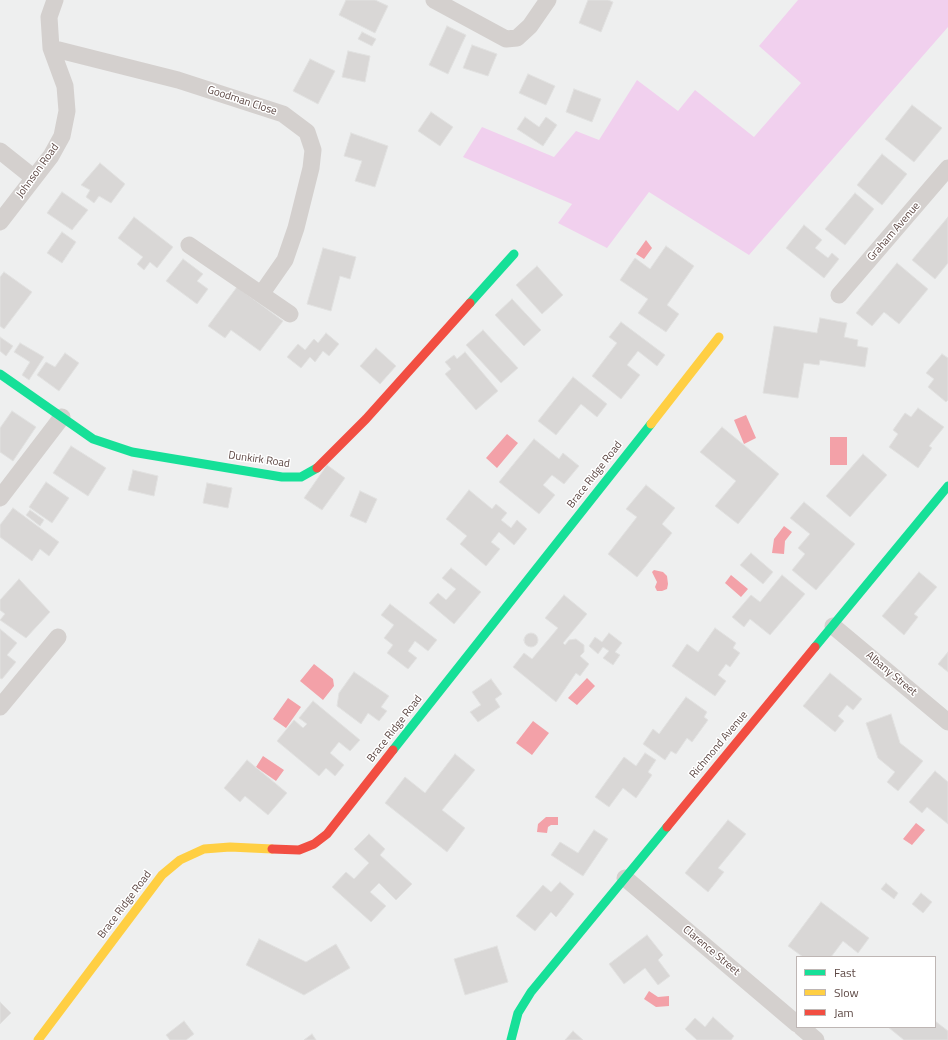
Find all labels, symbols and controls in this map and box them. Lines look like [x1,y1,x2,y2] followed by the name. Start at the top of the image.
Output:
[206,84,278,118] street label: Goodman Close
[14,141,62,201] street label: Johnson Road
[865,200,923,264] street label: Graham Avenue
[565,439,625,511] street label: Brace Ridge Road
[227,449,291,471] street label: Dunkirk Road
[863,649,919,699] street label: Albany Street
[365,693,425,765] street label: Brace Ridge Road
[687,709,751,781] street label: Richmond Avenue
[95,869,155,941] street label: Brace Ridge Road
[680,923,742,979] street label: Clarence Street
[796,956,936,1028] legend
[834,963,856,982] text: Fast
[834,983,859,1002] text: Slow
[834,1003,854,1022] text: Jam

